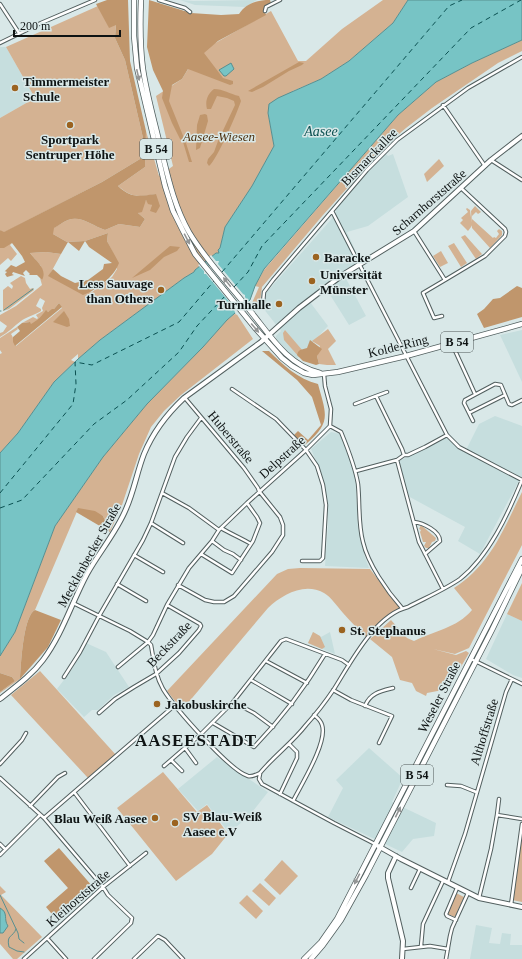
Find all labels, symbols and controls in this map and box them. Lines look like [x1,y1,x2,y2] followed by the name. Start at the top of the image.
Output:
[14,12,120,38] scale bar
[20,19,51,33] text: 200 m
[136,69,142,81] one-way arrow
[23,74,110,104] place label: Timmermeister Schule
[10,83,20,93] marker: Timmermeister Schule
[65,120,75,130] marker: Sportpark Sentruper Höhe
[303,124,338,139] water label: Aasee
[338,125,400,189] street label: Bismarckallee
[182,129,255,144] park label: Aasee-Wiesen
[26,132,115,162] place label: Sportpark Sentruper Höhe
[140,139,172,159] road number: B 54
[389,166,469,238] street label: Scharnhorststraße
[184,233,190,245] one-way arrow
[324,250,370,265] place label: Baracke
[311,252,321,262] marker: Baracke
[320,267,383,297] place label: Universität Münster
[79,276,153,306] place label: Less Sauvage than Others
[307,276,317,286] marker: Universität Münster
[223,277,231,288] one-way arrow
[156,285,166,295] marker: Less Sauvage than Others
[217,297,271,312] place label: Turnhalle
[274,299,284,309] marker: Turnhalle
[250,323,259,334] one-way arrow
[366,331,430,361] street label: Kolde-Ring
[441,332,473,352] road number: B 54
[205,408,257,466] street label: Huberstraße
[256,432,308,481] street label: Delpstraße
[54,500,124,610] street label: Mecklenbecker Straße
[144,618,195,670] street label: Beckstraße
[350,623,426,638] place label: St. Stephanus
[337,625,347,635] marker: St. Stephanus
[415,659,463,735] street label: Weseler Straße
[165,697,247,712] place label: Jakobuskirche
[467,697,501,767] street label: Althoffstraße
[152,699,162,709] marker: Jakobuskirche
[135,731,257,750] district label: AASEESTADT
[401,765,433,785] road number: B 54
[395,807,401,818] one-way arrow
[183,809,262,839] place label: SV Blau-Weiß Aasee e.V
[54,811,147,826] place label: Blau Weiß Aasee
[150,813,160,823] marker: Blau Weiß Aasee
[170,818,180,828] marker: SV Blau-Weiß Aasee e.V
[43,866,113,930] street label: Kleihorststraße
[354,873,360,885] one-way arrow

